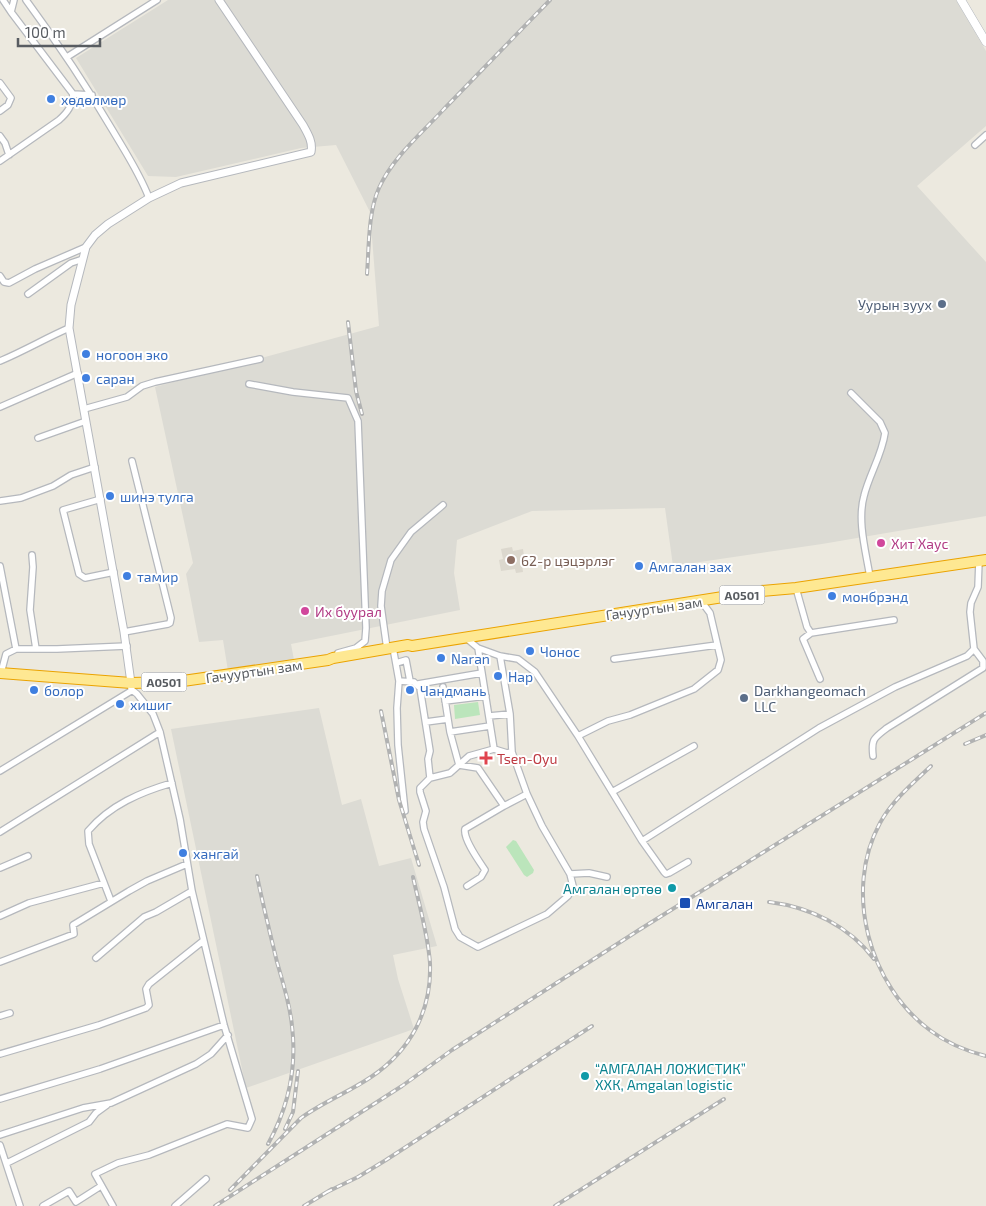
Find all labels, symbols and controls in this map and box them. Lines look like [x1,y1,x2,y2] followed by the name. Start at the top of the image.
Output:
[18,15,100,47] scale bar
[25,23,66,41] text: 100 m
[61,91,126,108] place label: хөдөлмөр
[45,93,57,105] marker: хөдөлмөр
[858,296,933,313] place label: Уурын зуух
[936,298,948,310] marker: Уурын зуух
[96,346,168,363] place label: ногоон эко
[80,348,92,360] marker: ногоон эко
[96,370,135,387] place label: саран
[80,372,92,384] marker: саран
[120,488,194,505] place label: шинэ тулга
[104,490,116,502] marker: шинэ тулга
[891,535,948,552] place label: Хит Хаус
[875,537,887,549] marker: Хит Хаус
[521,552,615,569] place label: 62-р цэцэрлэг
[505,554,517,566] marker: 62-р цэцэрлэг
[649,558,732,575] place label: Амгалан зах
[633,560,645,572] marker: Амгалан зах
[137,568,178,585] place label: тамир
[121,570,133,582] marker: тамир
[720,586,764,604] road number: A0501
[842,588,908,605] place label: монбрэнд
[826,590,838,602] marker: монбрэнд
[605,593,703,623] street label: Гачууртын зам
[315,603,382,620] place label: Их буурал
[299,605,311,617] marker: Их буурал
[540,643,580,660] place label: Чонос
[524,645,536,657] marker: Чонос
[451,650,490,667] place label: Naran
[435,652,447,664] marker: Naran
[205,656,303,686] street label: Гачууртын зам
[508,668,533,685] place label: Нар
[492,670,504,682] marker: Нар
[142,672,186,692] road number: A0501
[44,682,84,699] place label: болор
[420,682,486,699] place label: Чандмань
[754,682,866,715] place label: Darkhangeomach LLC
[28,684,40,696] marker: болор
[404,684,416,696] marker: Чандмань
[738,692,750,704] marker: Darkhangeomach LLC
[130,696,172,713] place label: хишиг
[114,698,126,710] marker: хишиг
[497,750,558,767] place label: Tsen-Oyu
[479,751,493,765] marker: Tsen-Oyu
[193,845,239,862] place label: хангай
[177,847,189,859] marker: хангай
[563,880,662,897] place label: Амгалан өртөө
[666,882,678,894] marker: Амгалан өртөө
[696,895,753,912] place label: Амгалан
[678,896,692,910] marker: Амгалан
[595,1060,746,1093] place label: “АМГАЛАН ЛОЖИСТИК” ХХК, Amgalan logistic
[579,1070,591,1082] marker: “АМГАЛАН ЛОЖИСТИК” ХХК, Amgalan logistic

